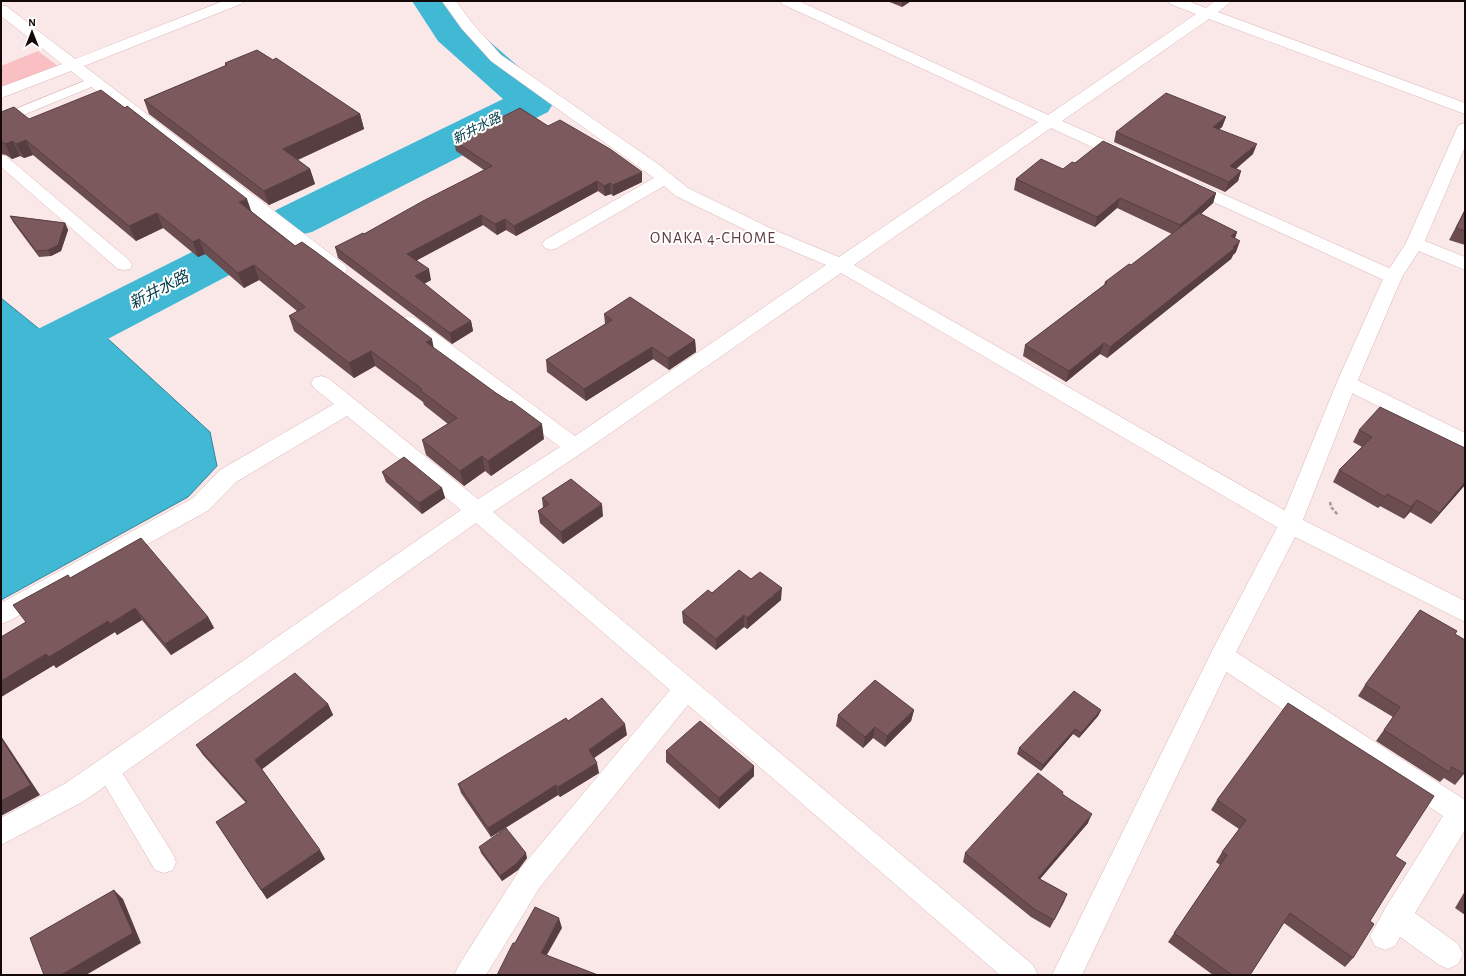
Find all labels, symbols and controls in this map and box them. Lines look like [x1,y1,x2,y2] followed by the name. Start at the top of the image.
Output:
[12,12,52,52] north arrow
[28,17,36,28] text: N
[450,110,504,147] water label: 新井水路
[650,230,776,246] district label: ONAKA 4-CHOME
[126,267,193,312] water label: 新井水路

